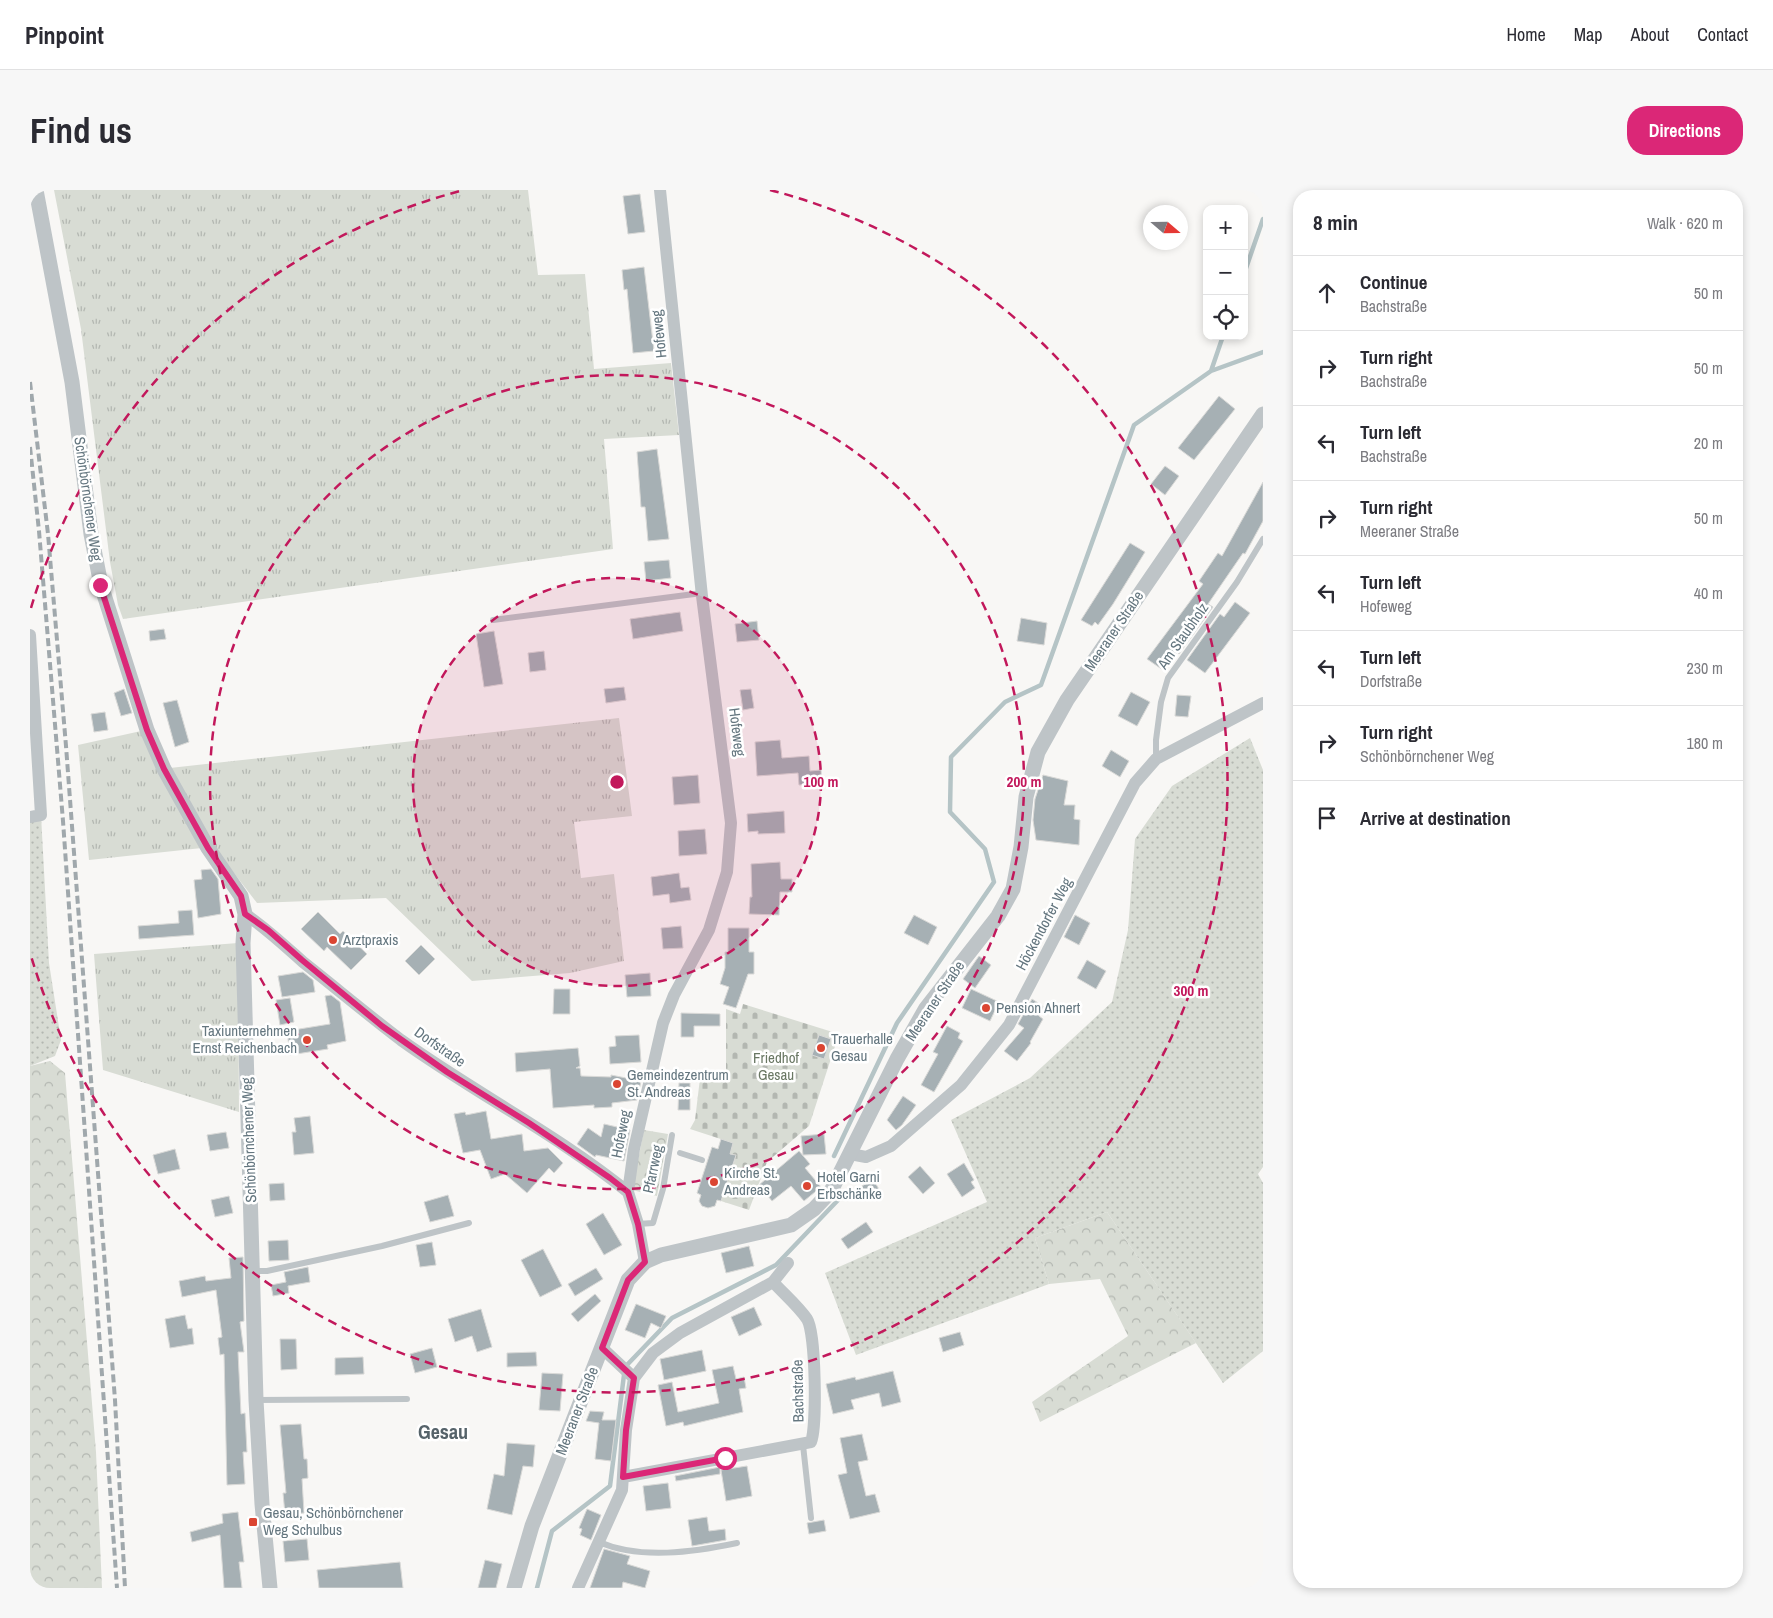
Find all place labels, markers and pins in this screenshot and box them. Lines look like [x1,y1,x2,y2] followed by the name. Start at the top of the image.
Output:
[608,773,626,791] centre of rings
[342,929,398,950] place label: Arztpraxis
[327,934,339,946] marker: Arztpraxis
[996,997,1081,1018] place label: Pension Ahnert
[980,1002,992,1014] marker: Pension Ahnert
[192,1020,297,1058] place label: Taxiunternehmen Ernst Reichenbach
[831,1028,893,1066] place label: Trauerhalle Gesau
[301,1034,313,1046] marker: Taxiunternehmen Ernst Reichenbach
[815,1042,827,1054] marker: Trauerhalle Gesau
[627,1064,729,1102] place label: Gemeindezentrum St. Andreas
[611,1078,623,1090] marker: Gemeindezentrum St. Andreas
[723,1162,778,1200] place label: Kirche St. Andreas
[817,1166,882,1204] place label: Hotel Garni Erbschänke
[708,1176,720,1188] marker: Kirche St. Andreas
[801,1180,813,1192] marker: Hotel Garni Erbschänke
[263,1502,403,1540] place label: Gesau, Schönbörnchener Weg Schulbus
[247,1516,259,1528] marker: Gesau, Schönbörnchener Weg Schulbus

